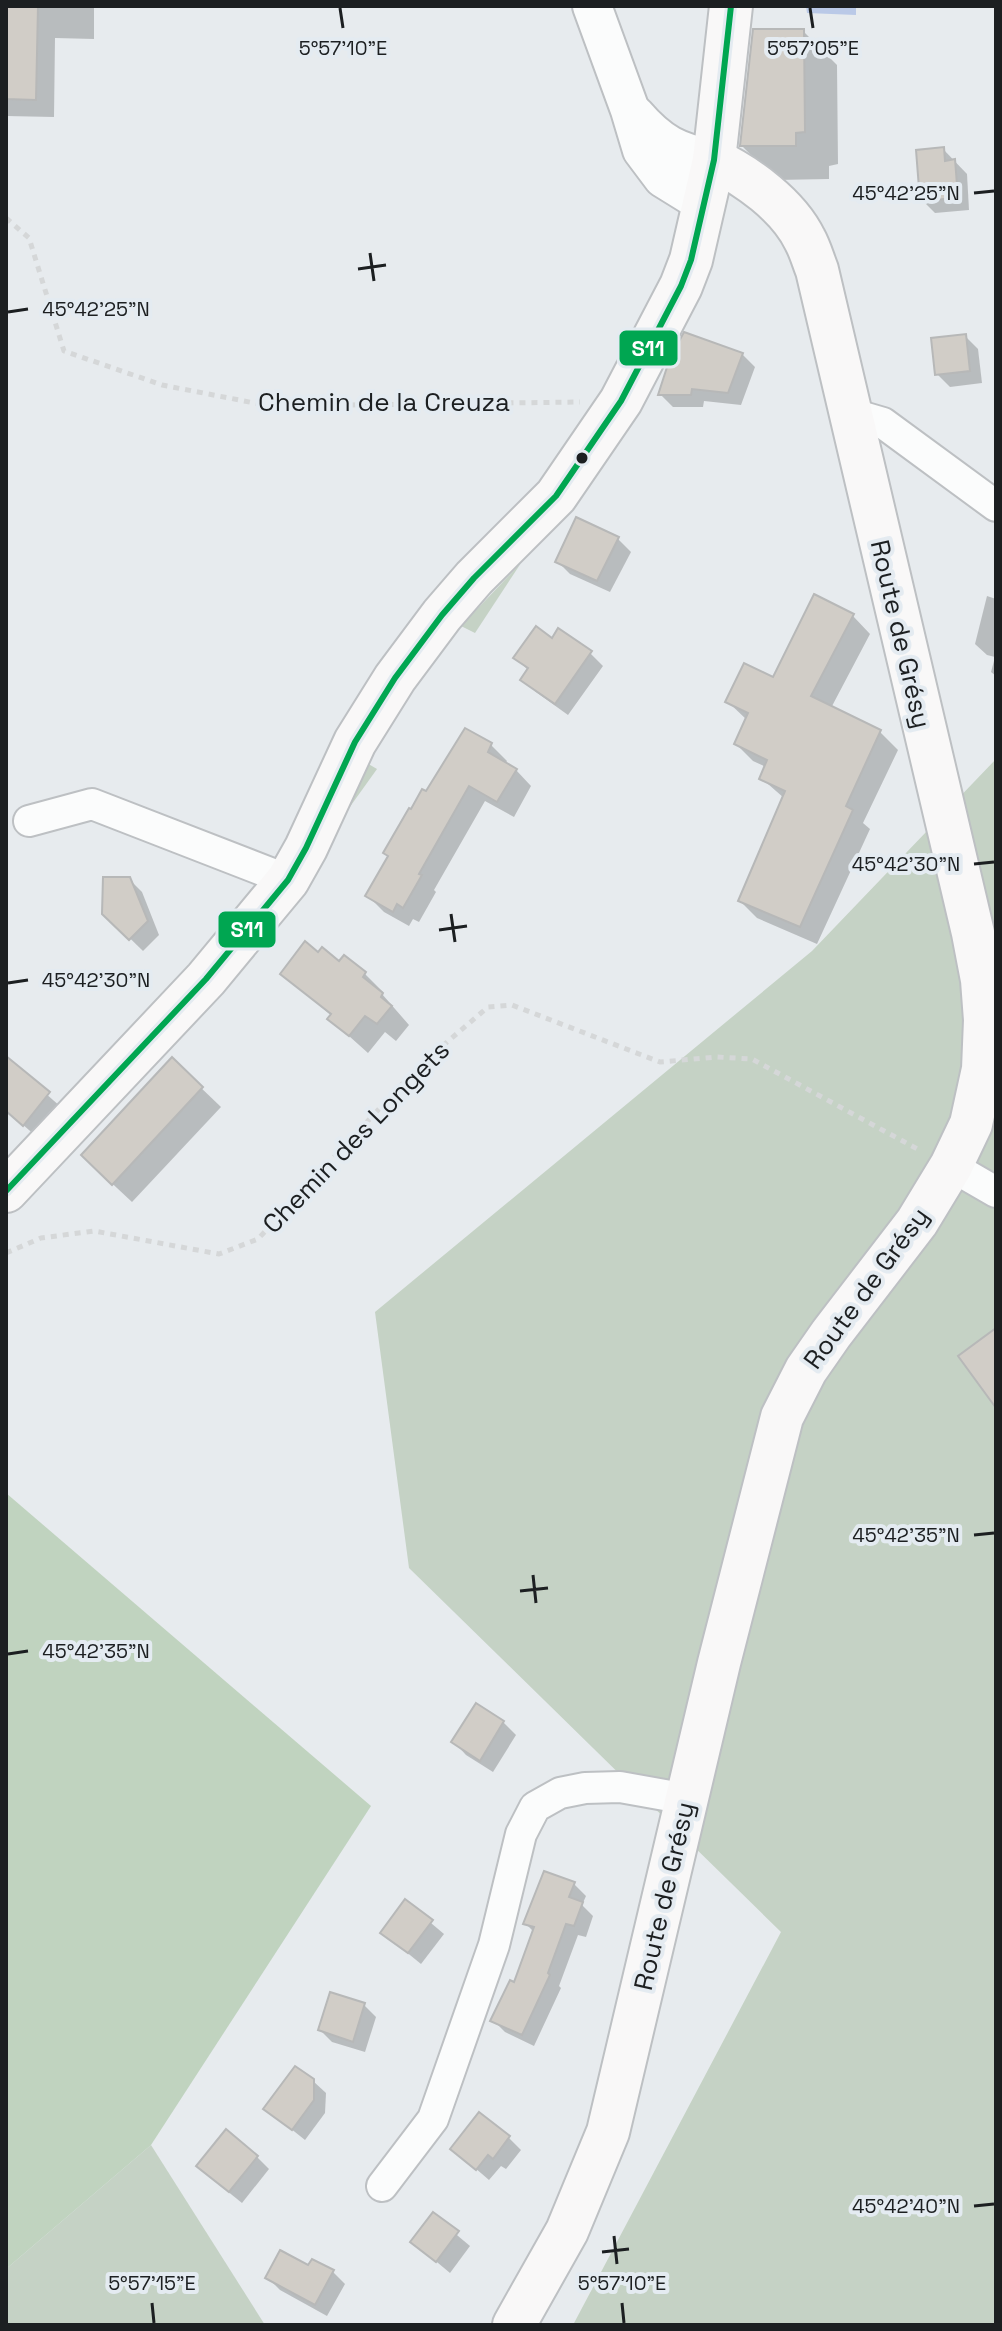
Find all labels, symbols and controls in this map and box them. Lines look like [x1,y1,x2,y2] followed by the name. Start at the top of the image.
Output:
[299,35,387,61] text: 5°57'10"E
[767,35,859,61] text: 5°57'05"E
[852,180,960,206] text: 45°42'25"N
[42,296,150,322] text: 45°42'25"N
[618,329,679,367] line badge: S11
[631,334,665,362] text: S11
[258,385,510,419] street label: Chemin de la Creuza
[574,450,590,466] unlabelled marker
[863,536,939,732] street label: Route de Grésy
[852,851,960,877] text: 45°42'30"N
[217,910,277,949] line badge: S11
[230,915,264,943] text: S11
[42,967,150,993] text: 45°42'30"N
[255,1033,457,1241] street label: Chemin des Longets
[796,1200,936,1376] street label: Route de Grésy
[852,1522,960,1548] text: 45°42'35"N
[42,1638,150,1664] text: 45°42'35"N
[626,1798,702,1994] street label: Route de Grésy
[852,2193,960,2219] text: 45°42'40"N
[108,2270,196,2296] text: 5°57'15"E
[578,2270,666,2296] text: 5°57'10"E

